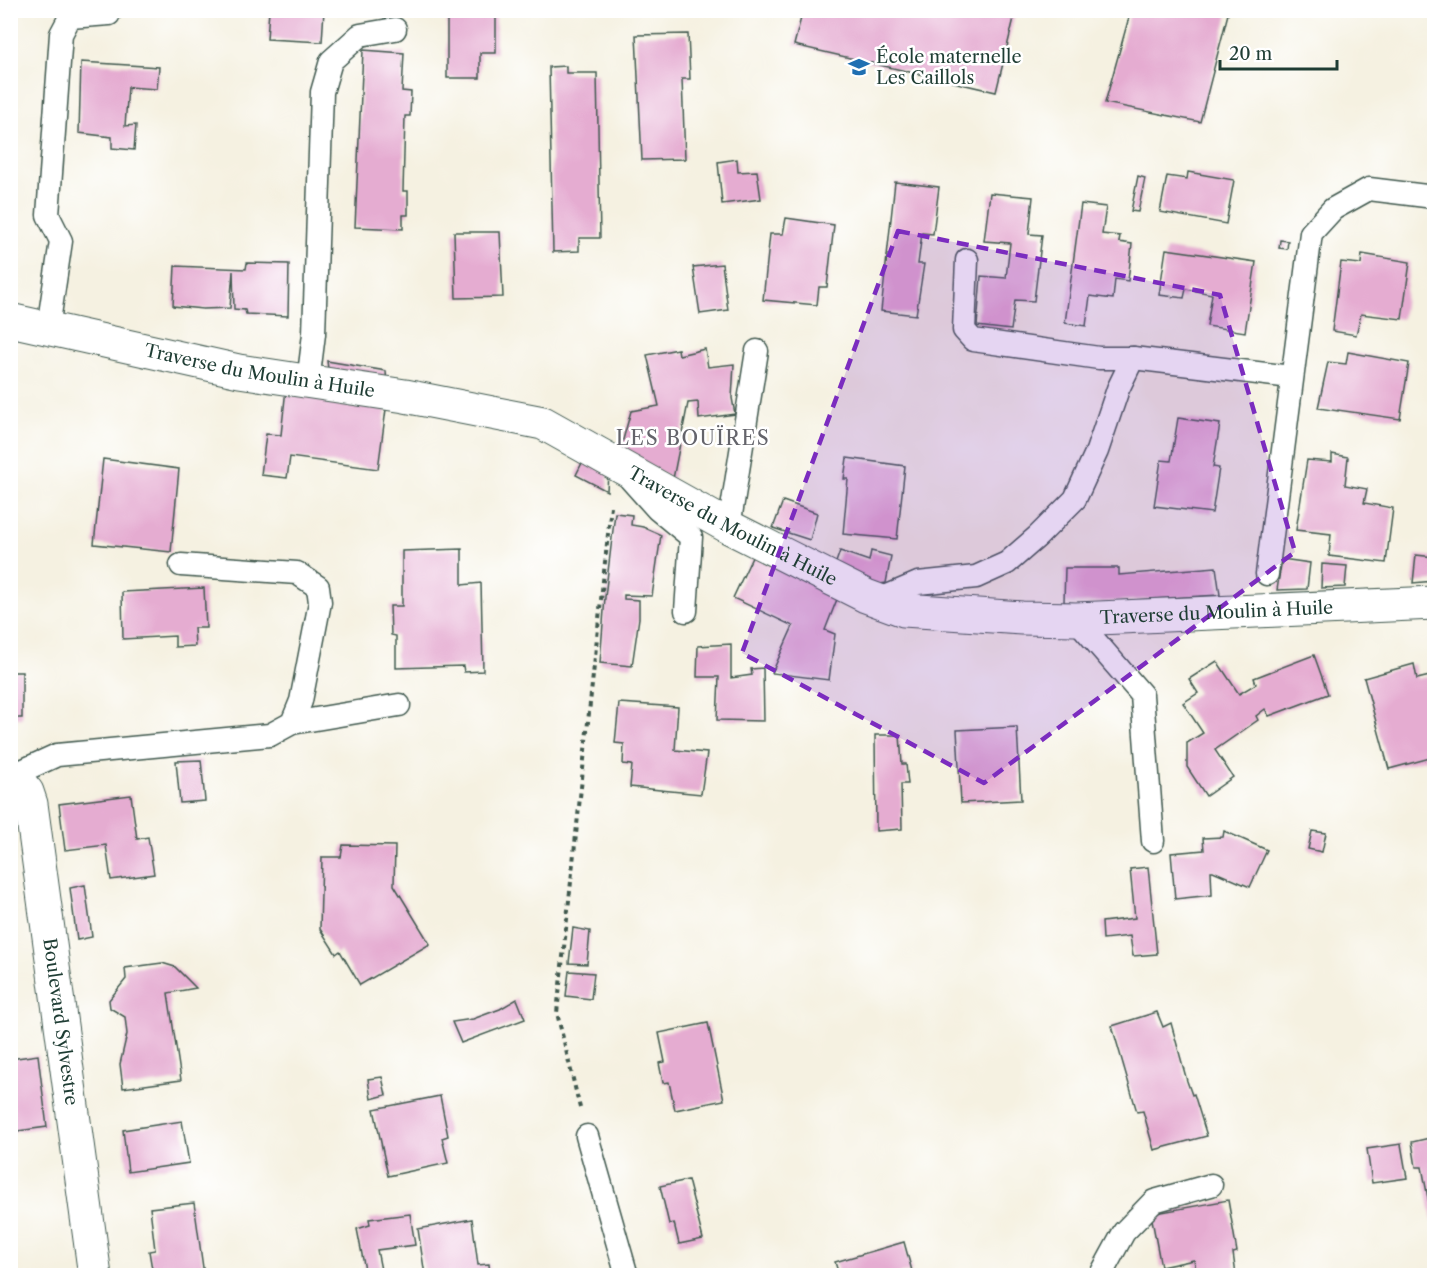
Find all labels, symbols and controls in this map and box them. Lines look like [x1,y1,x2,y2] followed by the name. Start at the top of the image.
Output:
[1220,33,1337,71] scale bar
[1229,43,1273,65] text: 20 m
[876,45,1022,89] place label: École maternelle Les Caillols
[847,55,871,79] school or university icon: École maternelle Les Caillols
[143,339,376,402] street label: Traverse du Moulin à Huile
[616,425,770,450] district label: LES BOUÏRES
[624,462,841,591] street label: Traverse du Moulin à Huile
[1099,597,1334,629] street label: Traverse du Moulin à Huile
[38,937,83,1107] street label: Boulevard Sylvestre

